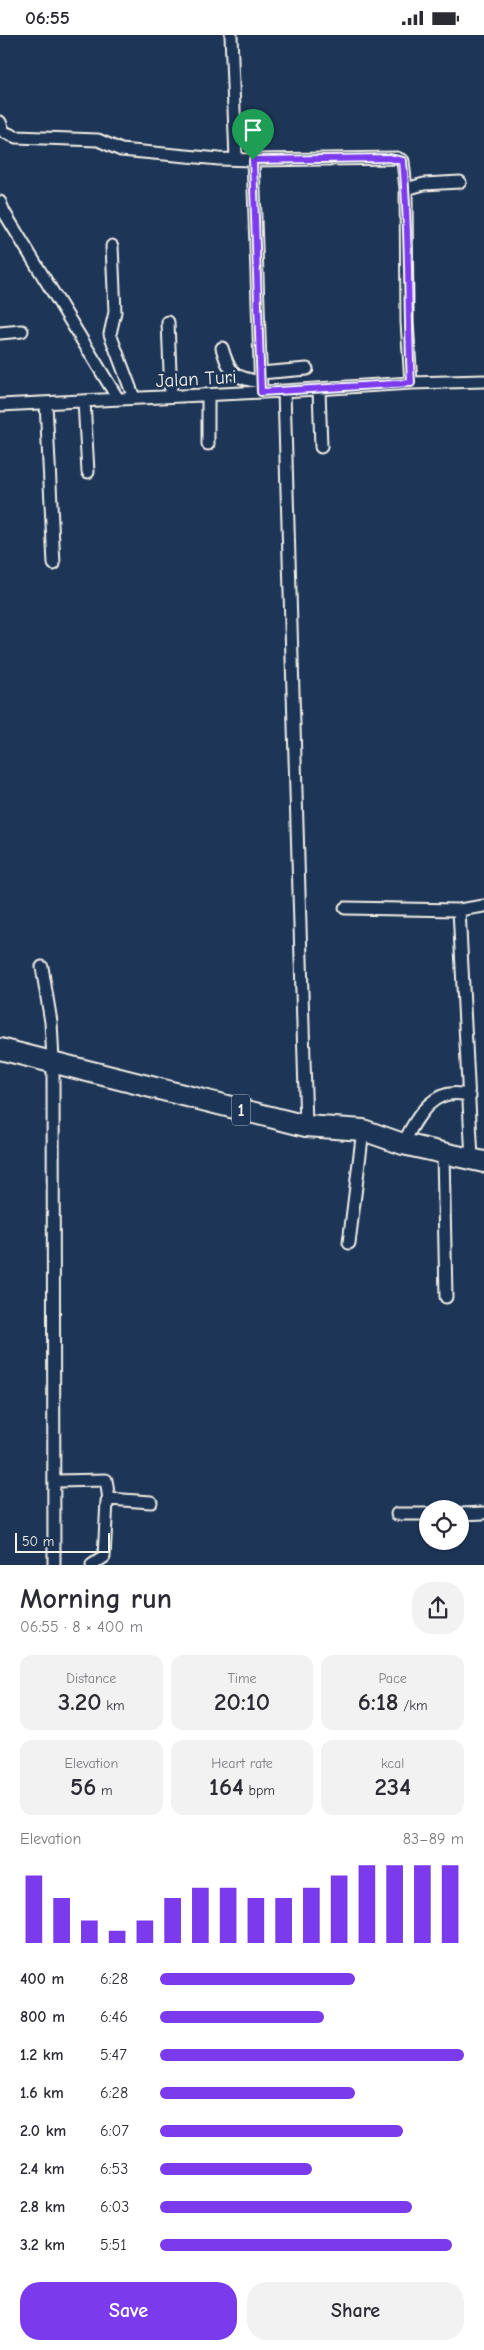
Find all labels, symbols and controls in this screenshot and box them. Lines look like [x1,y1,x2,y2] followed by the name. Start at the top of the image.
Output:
[25,7,70,29] text: 06:55
[232,109,274,160] pin
[239,116,267,144] icon: arrive
[155,366,237,392] street label: Jalan Turi
[232,1095,250,1125] road number: 1
[419,1500,469,1550] map controls
[419,1500,469,1550] button: locate
[15,1530,110,1553] scale bar
[22,1533,54,1550] text: 50 m
[412,1582,464,1634] button: share
[20,1583,172,1615] text: Morning run
[20,1618,143,1636] text: 06:55 · 8 × 400 m
[66,1670,116,1687] text: Distance
[227,1670,257,1687] text: Time
[379,1670,407,1687] text: Pace
[58,1687,102,1716] text: 3.20
[214,1687,270,1716] text: 20:10
[358,1687,399,1716] text: 6:18
[102,1697,125,1714] text: km
[399,1697,428,1714] text: /km
[65,1755,118,1772] text: Elevation
[211,1755,273,1772] text: Heart rate
[381,1755,404,1772] text: kcal
[70,1772,96,1801] text: 56
[209,1772,244,1801] text: 164
[374,1772,411,1801] text: 234
[96,1782,113,1799] text: m
[244,1782,275,1799] text: bpm
[20,1830,81,1848] text: Elevation
[403,1830,464,1848] text: 83–89 m
[20,1970,64,1988] text: 400 m
[100,1970,128,1988] text: 6:28
[20,2008,65,2026] text: 800 m
[100,2008,128,2026] text: 6:46
[20,2046,63,2064] text: 1.2 km
[100,2046,127,2064] text: 5:47
[20,2084,64,2102] text: 1.6 km
[100,2084,128,2102] text: 6:28
[20,2122,66,2140] text: 2.0 km
[100,2122,129,2140] text: 6:07
[20,2160,65,2178] text: 2.4 km
[100,2160,128,2178] text: 6:53
[20,2198,65,2216] text: 2.8 km
[100,2198,129,2216] text: 6:03
[20,2236,65,2254] text: 3.2 km
[100,2236,127,2254] text: 5:51
[20,2282,237,2340] button: Save
[247,2282,464,2340] button: Share

